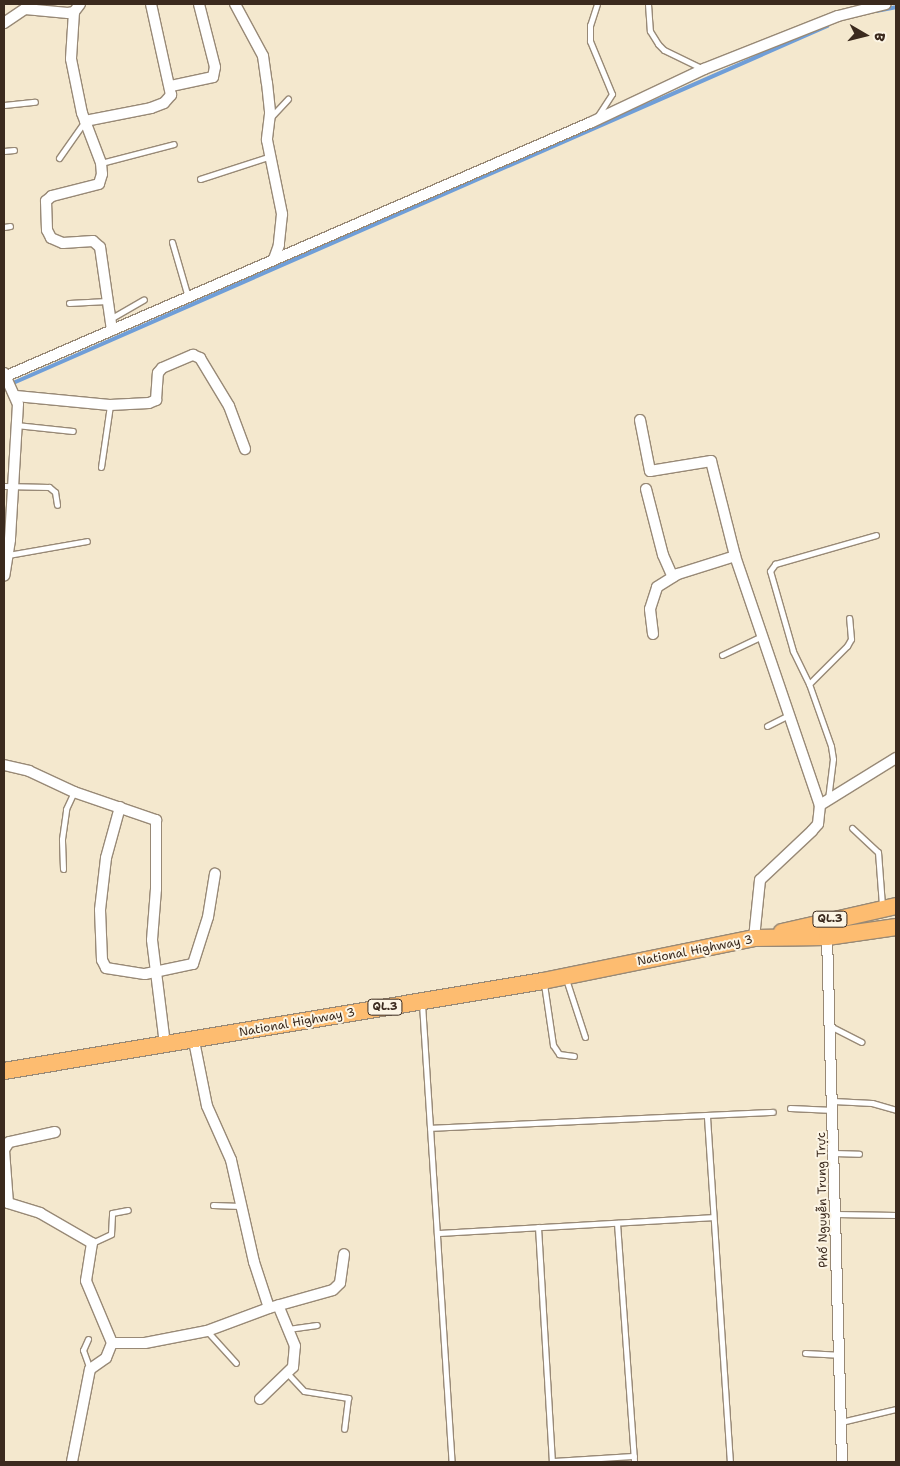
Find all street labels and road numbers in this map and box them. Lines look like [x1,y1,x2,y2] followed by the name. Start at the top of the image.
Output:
[811,911,849,928] road number: QL.3
[636,933,754,969] street label: National Highway 3
[366,999,404,1016] road number: QL.3
[238,1006,356,1040] street label: National Highway 3
[815,1132,831,1268] street label: Phố Nguyễn Trung Trực

